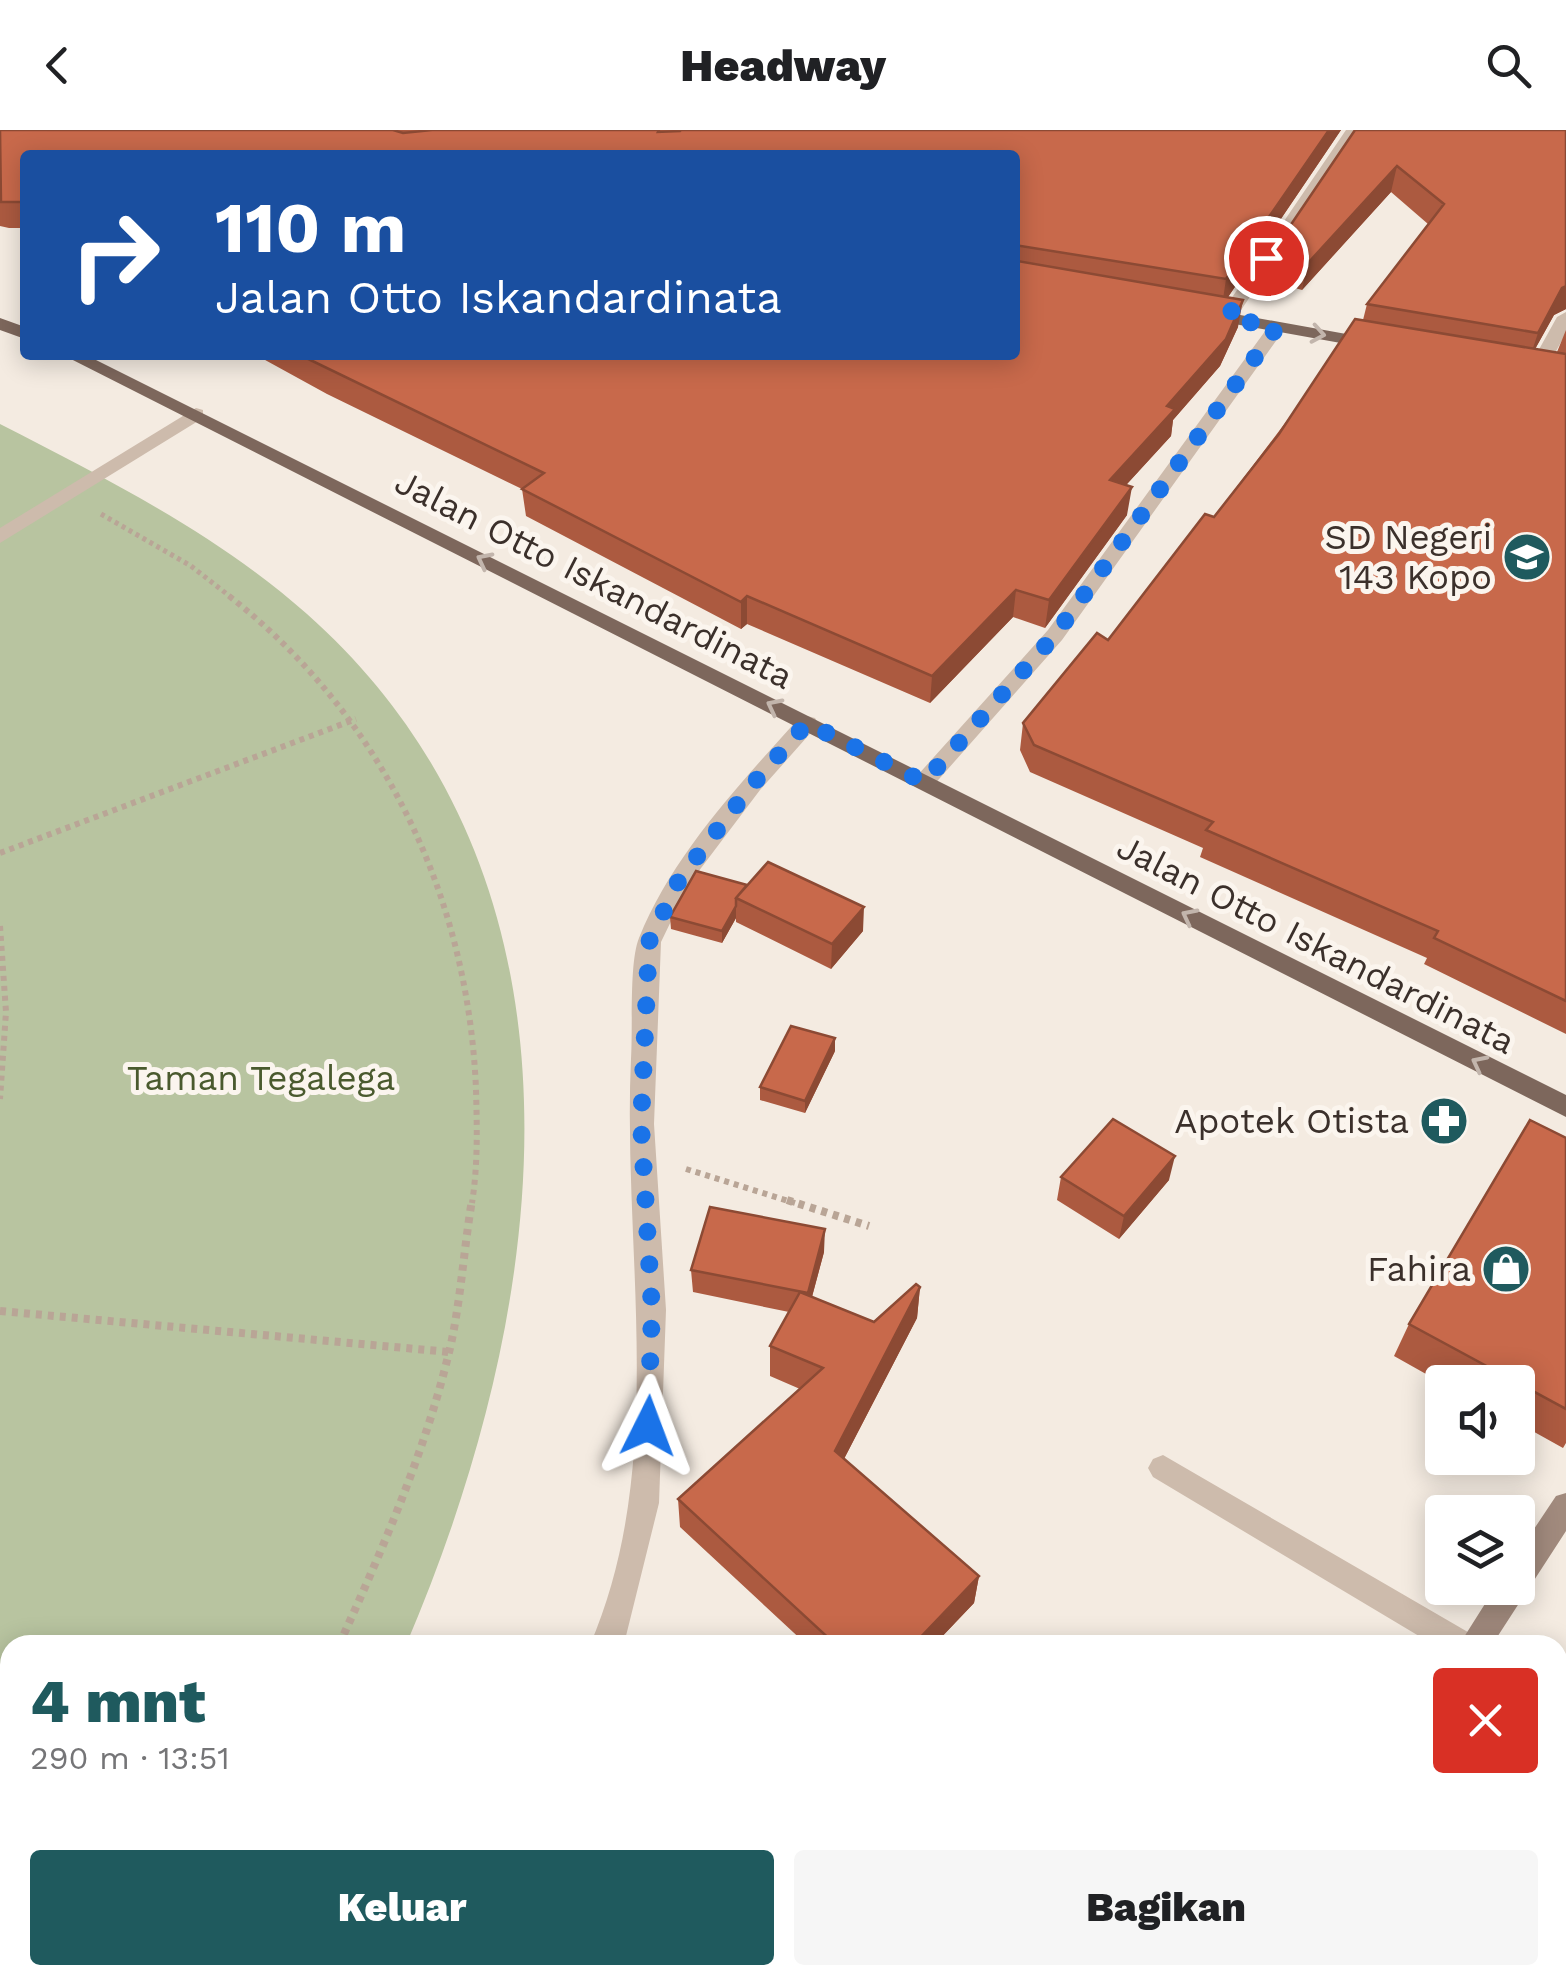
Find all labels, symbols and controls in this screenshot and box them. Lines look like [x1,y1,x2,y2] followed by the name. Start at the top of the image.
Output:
[30,38,85,93] icon: back
[1481,38,1536,93] icon: search
[680,39,886,92] text: Headway
[215,187,406,269] text: 110 m
[50,190,180,320] icon: right
[1224,216,1309,301] pin
[1239,231,1294,286] icon: arrive
[215,271,782,324] text: Jalan Otto Iskandardinata
[1309,323,1326,344] one-way arrow
[388,460,800,698] street label: Jalan Otto Iskandardinata
[1324,516,1492,598] place label: SD Negeri 143 Kopo
[1501,531,1553,583] school or university icon: SD Negeri 143 Kopo
[476,552,494,572] one-way arrow
[766,698,784,718] one-way arrow
[1110,825,1522,1063] street label: Jalan Otto Iskandardinata
[1181,909,1199,928] one-way arrow
[1471,1055,1489,1075] one-way arrow
[127,1057,395,1099] park label: Taman Tegalega
[1418,1095,1470,1147] pharmacy icon: Apotek Otista
[1174,1100,1409,1142] place label: Apotek Otista
[1480,1243,1532,1295] shop icon: Fahira
[1367,1248,1471,1290] place label: Fahira
[1425,1365,1535,1605] map controls
[1425,1365,1535,1475] button: sound
[596,1374,700,1478] position arrow
[1425,1495,1535,1605] button: layers
[30,1666,205,1737] text: 4 mnt
[1433,1668,1538,1773] button: close
[30,1739,230,1777] text: 290 m · 13:51
[30,1850,774,1965] button: Keluar
[794,1850,1538,1965] button: Bagikan

